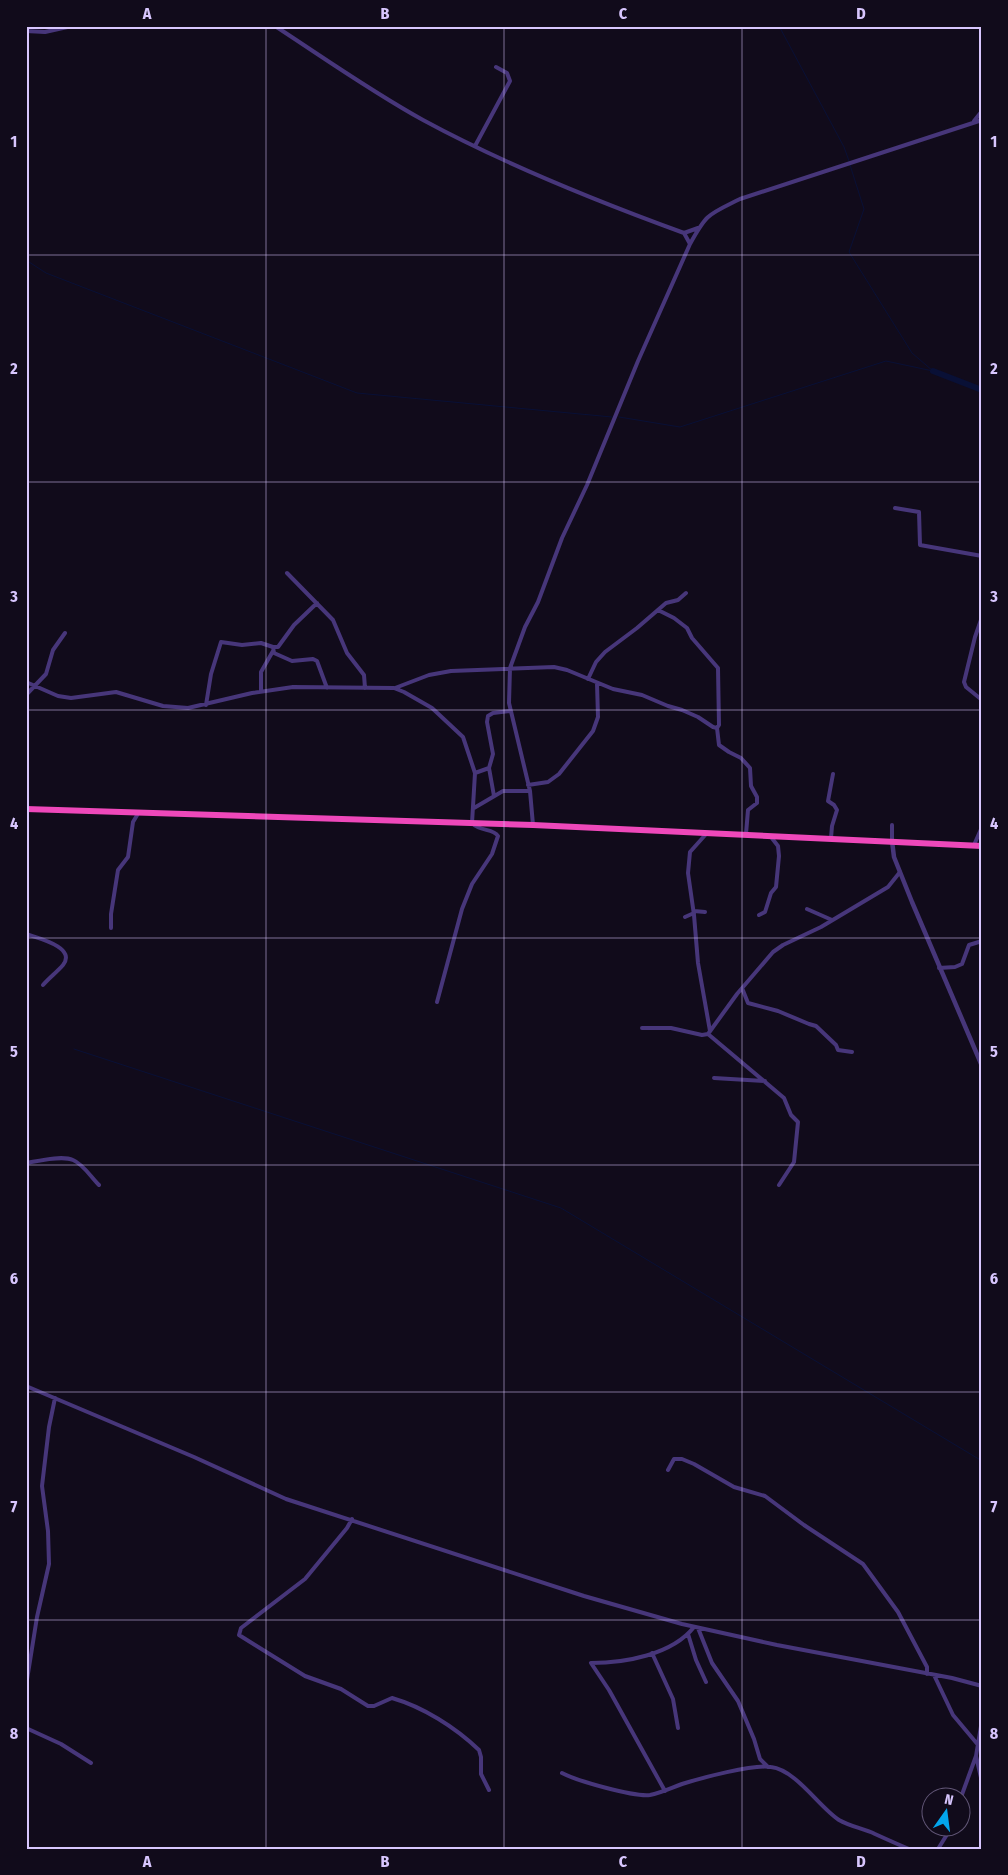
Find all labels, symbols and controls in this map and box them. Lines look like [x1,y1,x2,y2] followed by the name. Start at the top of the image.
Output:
[142,4,152,23] text: A
[381,4,390,23] text: B
[619,4,628,23] text: C
[856,4,866,23] text: D
[11,132,17,151] text: 1
[991,132,997,151] text: 1
[9,359,18,378] text: 2
[989,359,998,378] text: 2
[9,587,18,606] text: 3
[989,587,998,606] text: 3
[10,814,18,833] text: 4
[990,814,998,833] text: 4
[10,1042,18,1061] text: 5
[990,1042,998,1061] text: 5
[10,1269,18,1288] text: 6
[990,1269,998,1288] text: 6
[11,1497,18,1516] text: 7
[991,1497,998,1516] text: 7
[10,1724,19,1743] text: 8
[990,1724,999,1743] text: 8
[920,1788,970,1838] north arrow
[943,1791,955,1809] text: N
[142,1852,152,1871] text: A
[381,1852,390,1871] text: B
[619,1852,628,1871] text: C
[856,1852,866,1871] text: D

